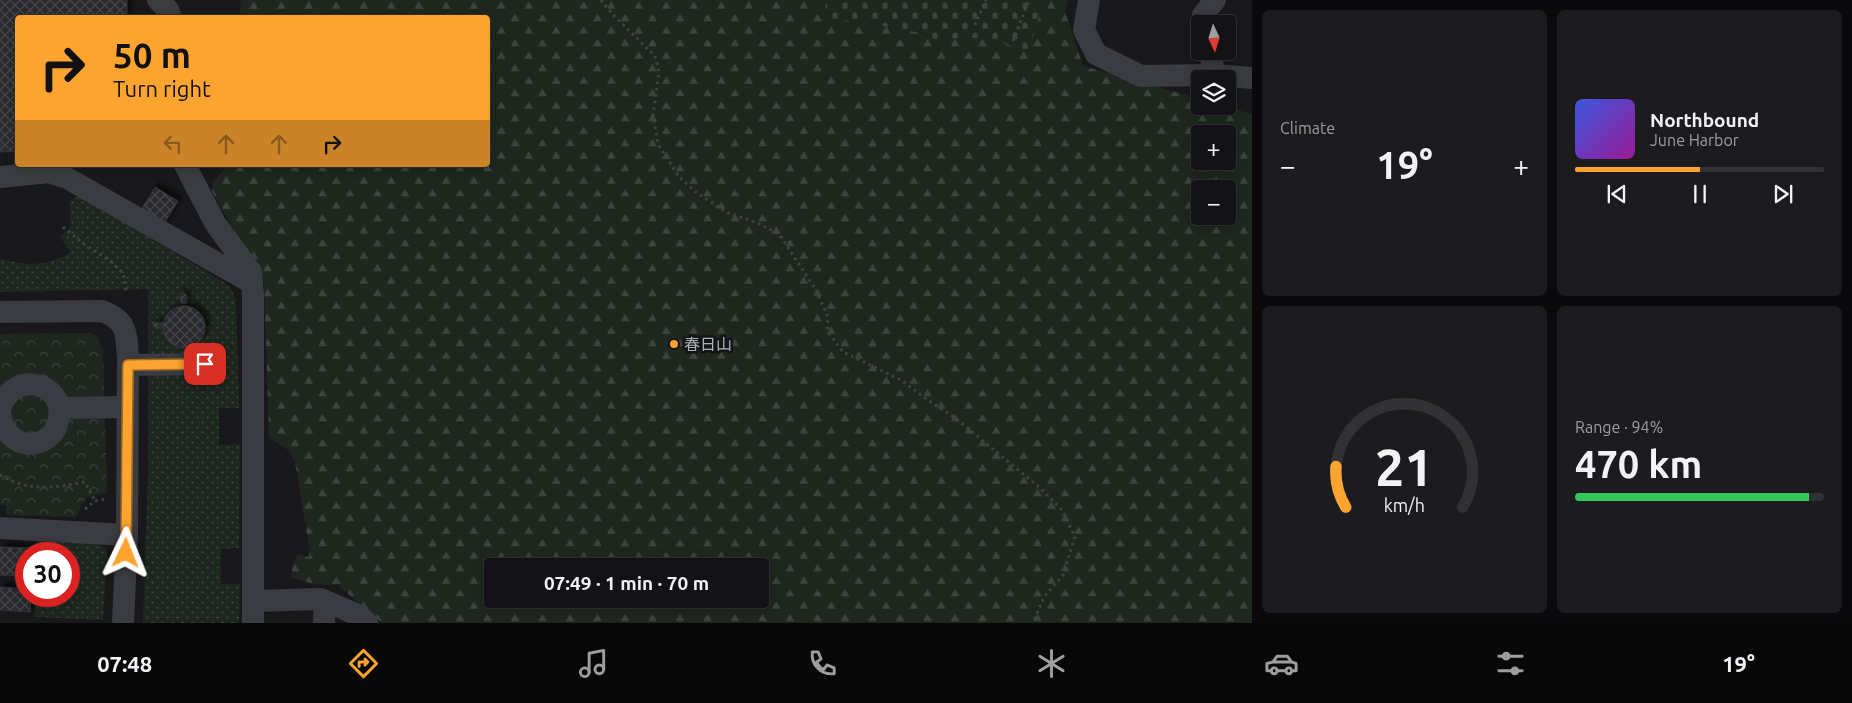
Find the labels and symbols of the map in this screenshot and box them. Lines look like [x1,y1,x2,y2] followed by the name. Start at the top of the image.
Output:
[1191,15,1236,60] north arrow
[684,335,732,353] place label: 春日山
[668,338,680,350] marker: 春日山
[184,343,226,385] pin
[99,526,151,578] position arrow
[15,542,80,607] speed limit sign: 30

